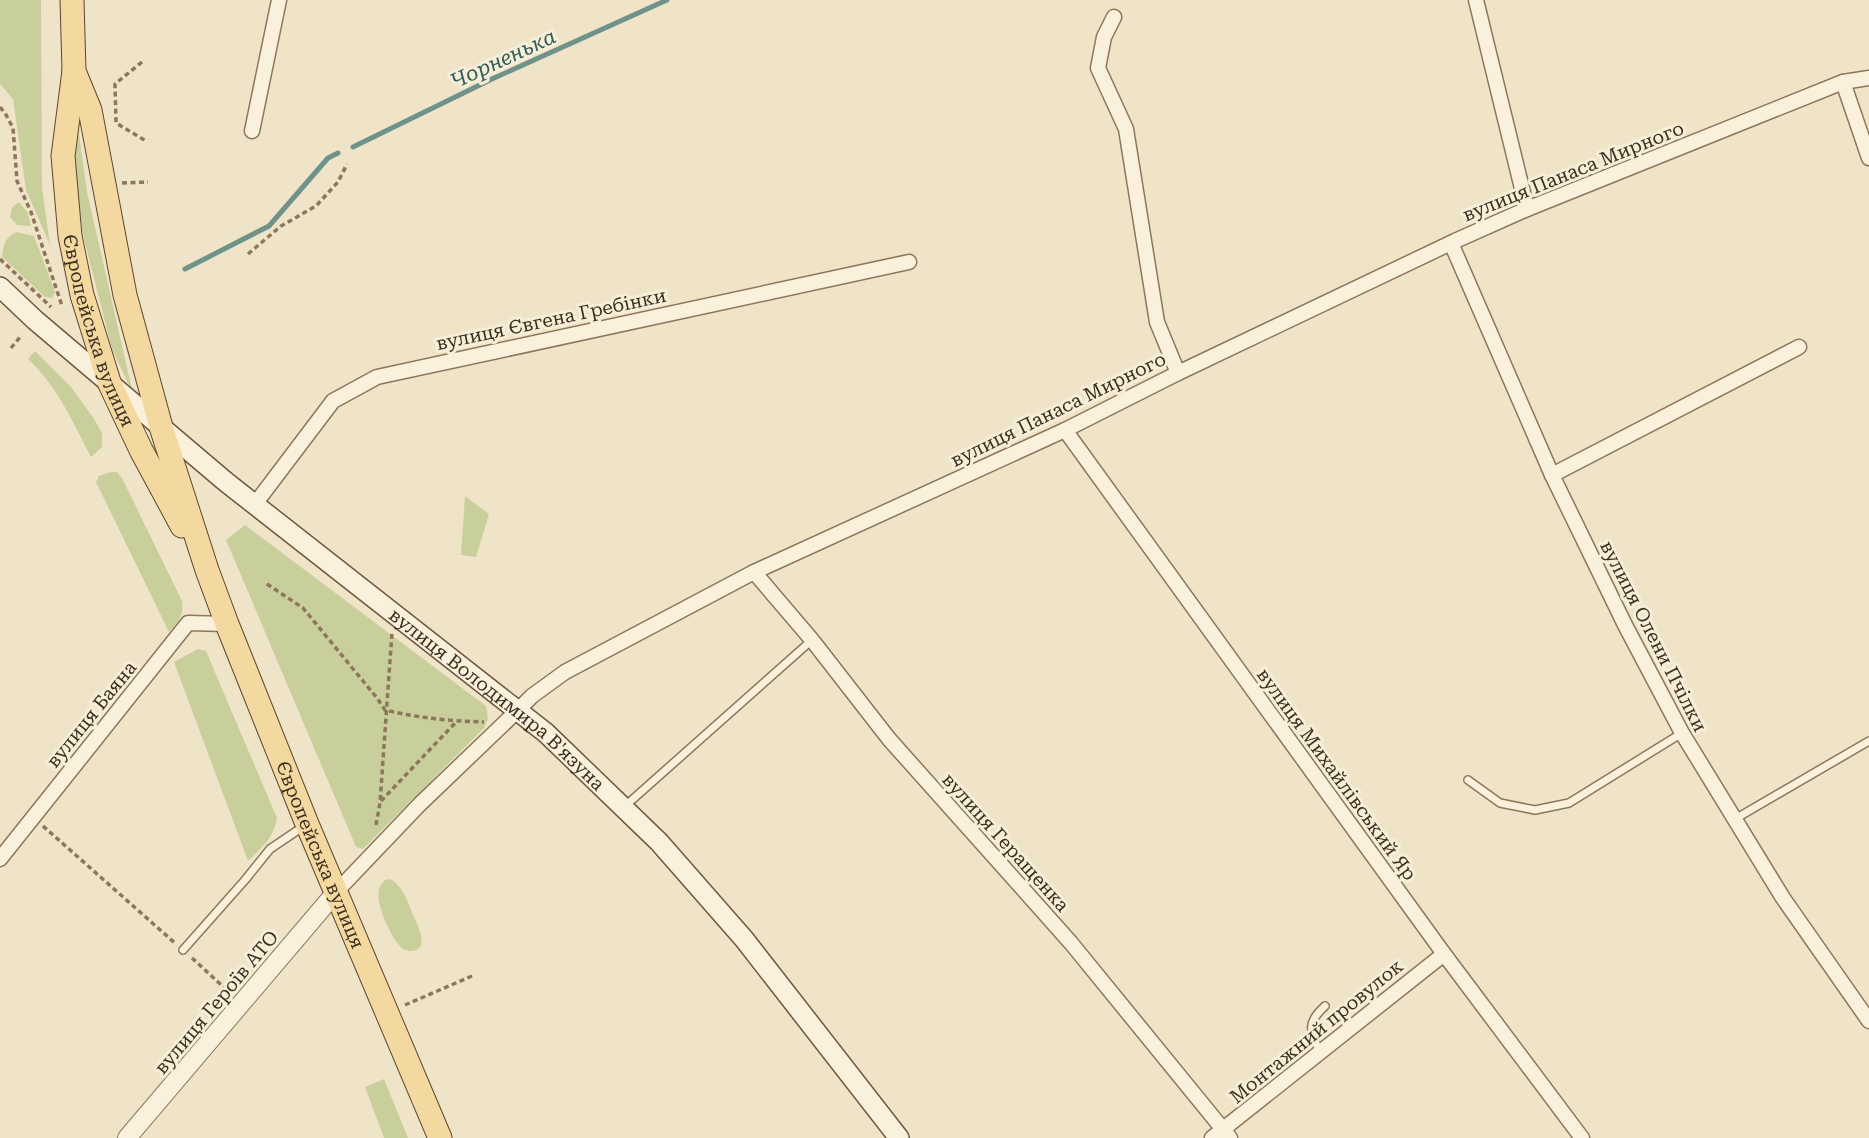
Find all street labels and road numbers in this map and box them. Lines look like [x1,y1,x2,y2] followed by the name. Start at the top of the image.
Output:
[1459,117,1687,226] street label: вулиця Панаса Мирного
[58,232,139,431] street label: Європейська вулиця
[434,284,669,355] street label: вулиця Євгена Гребінки
[947,347,1170,472] street label: вулиця Панаса Мирного
[1595,537,1712,736] street label: вулиця Олени Пчілки
[384,603,610,796] street label: вулиця Володимира В'язуна
[41,656,142,772] street label: вулиця Баяна
[1252,664,1421,885] street label: вулиця Михайлівський Яр
[271,758,369,952] street label: Європейська вулиця
[937,768,1075,917] street label: вулиця Геращенка
[150,926,283,1079] street label: вулиця Героїв АТО
[1225,954,1408,1108] street label: Монтажний провулок

